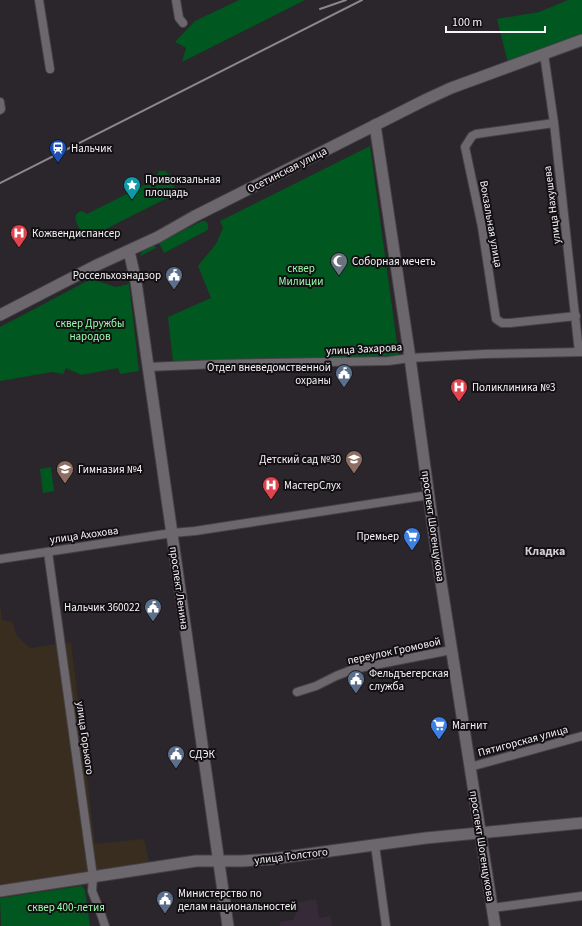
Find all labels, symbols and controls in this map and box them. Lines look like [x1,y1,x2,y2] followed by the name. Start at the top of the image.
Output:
[446,8,545,34] scale bar
[452,14,482,31] text: 100 m
[48,138,68,163] station icon: Нальчик
[71,141,112,156] place label: Нальчик
[245,143,329,197] street label: Осетинская улица
[540,165,564,245] street label: улица Нахушева
[145,172,221,200] place label: Привокзальная площадь
[122,175,142,200] place icon: Привокзальная площадь
[476,179,506,269] street label: Вокзальная улица
[9,223,29,248] hospital icon: Кожвендиспансер
[32,226,120,241] place label: Кожвендиспансер
[329,251,349,276] mosque icon: Соборная мечеть
[352,254,436,269] place label: Соборная мечеть
[279,261,323,289] park label: сквер Милиции
[164,265,184,290] public building icon: Россельхознадзор
[73,268,161,283] place label: Россельхознадзор
[55,316,125,344] park label: сквер Дружбы народов
[326,340,402,358] street label: улица Захарова
[207,360,331,388] place label: Отдел вневедомственной охраны
[334,363,354,388] public building icon: Отдел вневедомственной охраны
[449,377,469,402] hospital icon: Поликлиника №3
[472,380,555,395] place label: Поликлиника №3
[344,449,364,474] school or university icon: Детский сад №30
[259,452,341,467] place label: Детский сад №30
[55,459,75,484] school or university icon: Гимназия №4
[78,462,143,477] place label: Гимназия №4
[418,469,448,583] street label: проспект Шогенцукова
[261,475,281,500] hospital icon: МастерСлух
[284,478,341,493] place label: МастерСлух
[49,523,119,547] street label: улица Ахохова
[402,526,422,551] supermarket icon: Премьер
[356,529,399,544] place label: Премьер
[525,543,565,560] district label: Кладка
[166,545,192,631] street label: проспект Ленина
[143,597,163,622] public building icon: Нальчик 360022
[64,600,140,615] place label: Нальчик 360022
[346,634,442,668] street label: переулок Громовой
[369,666,449,694] place label: Фельдъегерская служба
[346,669,366,694] public building icon: Фельдъегерская служба
[72,700,98,776] street label: улица Горького
[429,715,449,740] supermarket icon: Магнит
[452,718,488,733] place label: Магнит
[476,722,570,760] street label: Пятигорская улица
[166,744,186,769] public building icon: СДЭК
[189,747,216,762] place label: СДЭК
[466,789,498,903] street label: проспект Шогенцукова
[253,844,329,868] street label: улица Толстого
[178,886,297,914] place label: Министерство по делам национальностей
[155,889,175,914] public building icon: Министерство по делам национальностей
[27,900,105,915] park label: сквер 400-летия

